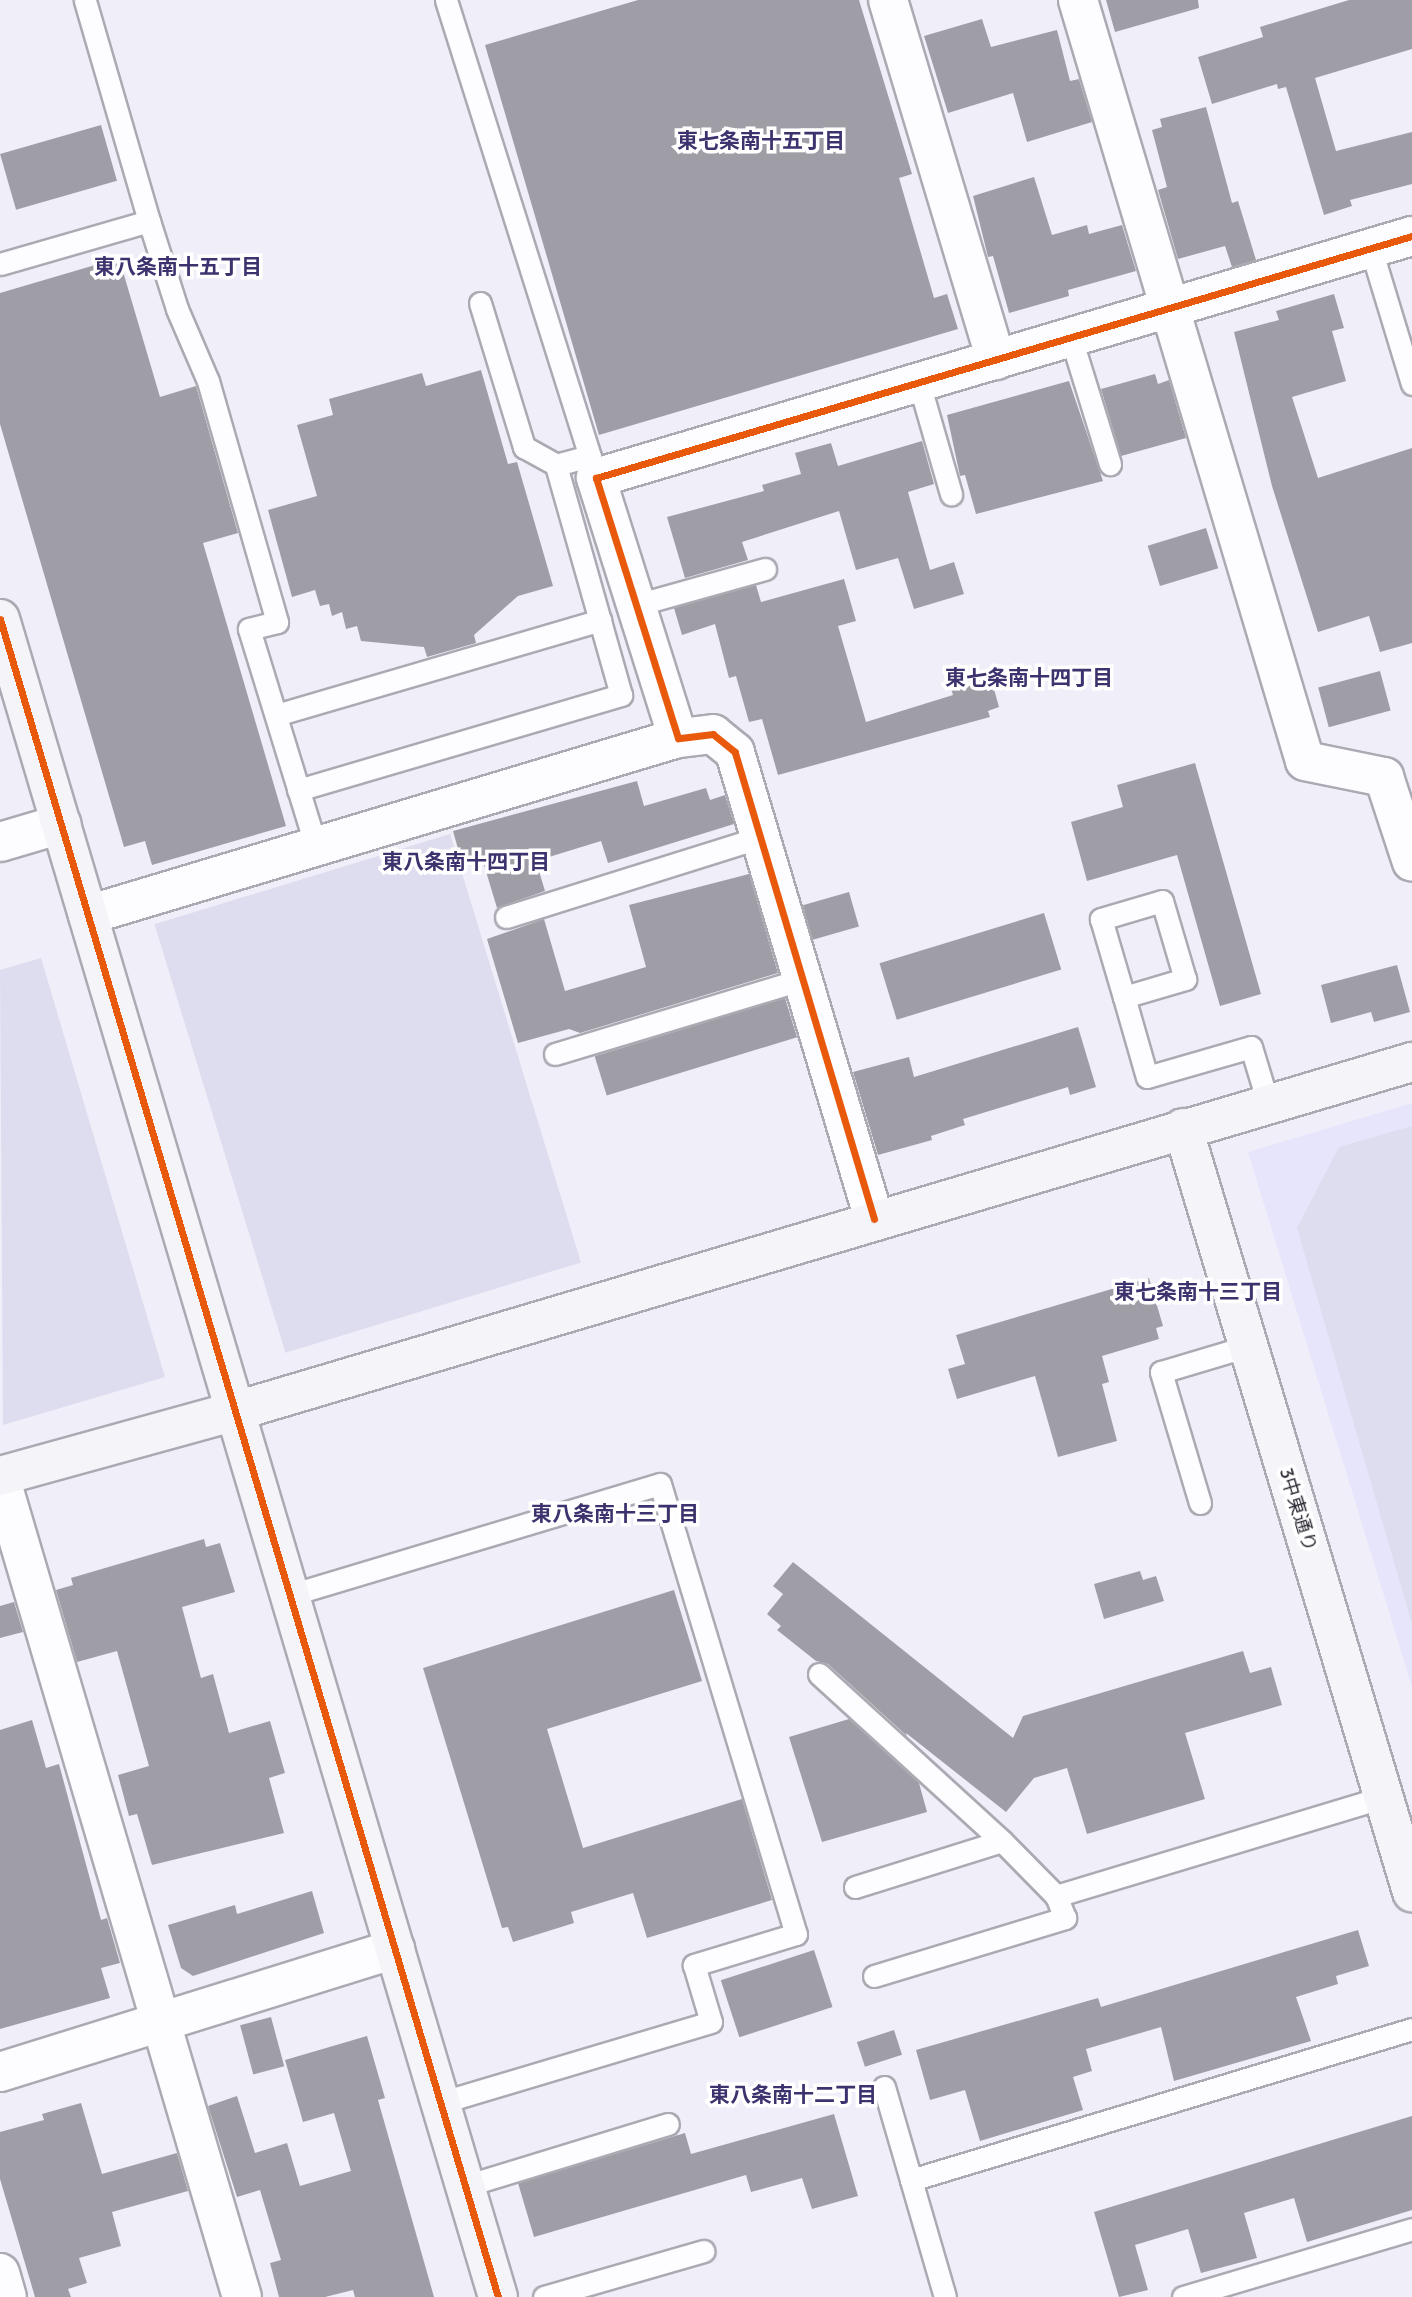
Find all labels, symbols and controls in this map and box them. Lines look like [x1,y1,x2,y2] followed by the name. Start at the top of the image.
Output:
[677,128,845,154] district label: 東七条南十五丁目
[94,254,262,280] district label: 東八条南十五丁目
[945,665,1113,691] district label: 東七条南十四丁目
[382,849,550,875] district label: 東八条南十四丁目
[1114,1279,1282,1305] district label: 東七条南十三丁目
[1273,1465,1321,1555] street label: 3中東通り
[531,1501,699,1527] district label: 東八条南十三丁目
[709,2082,877,2108] district label: 東八条南十二丁目

